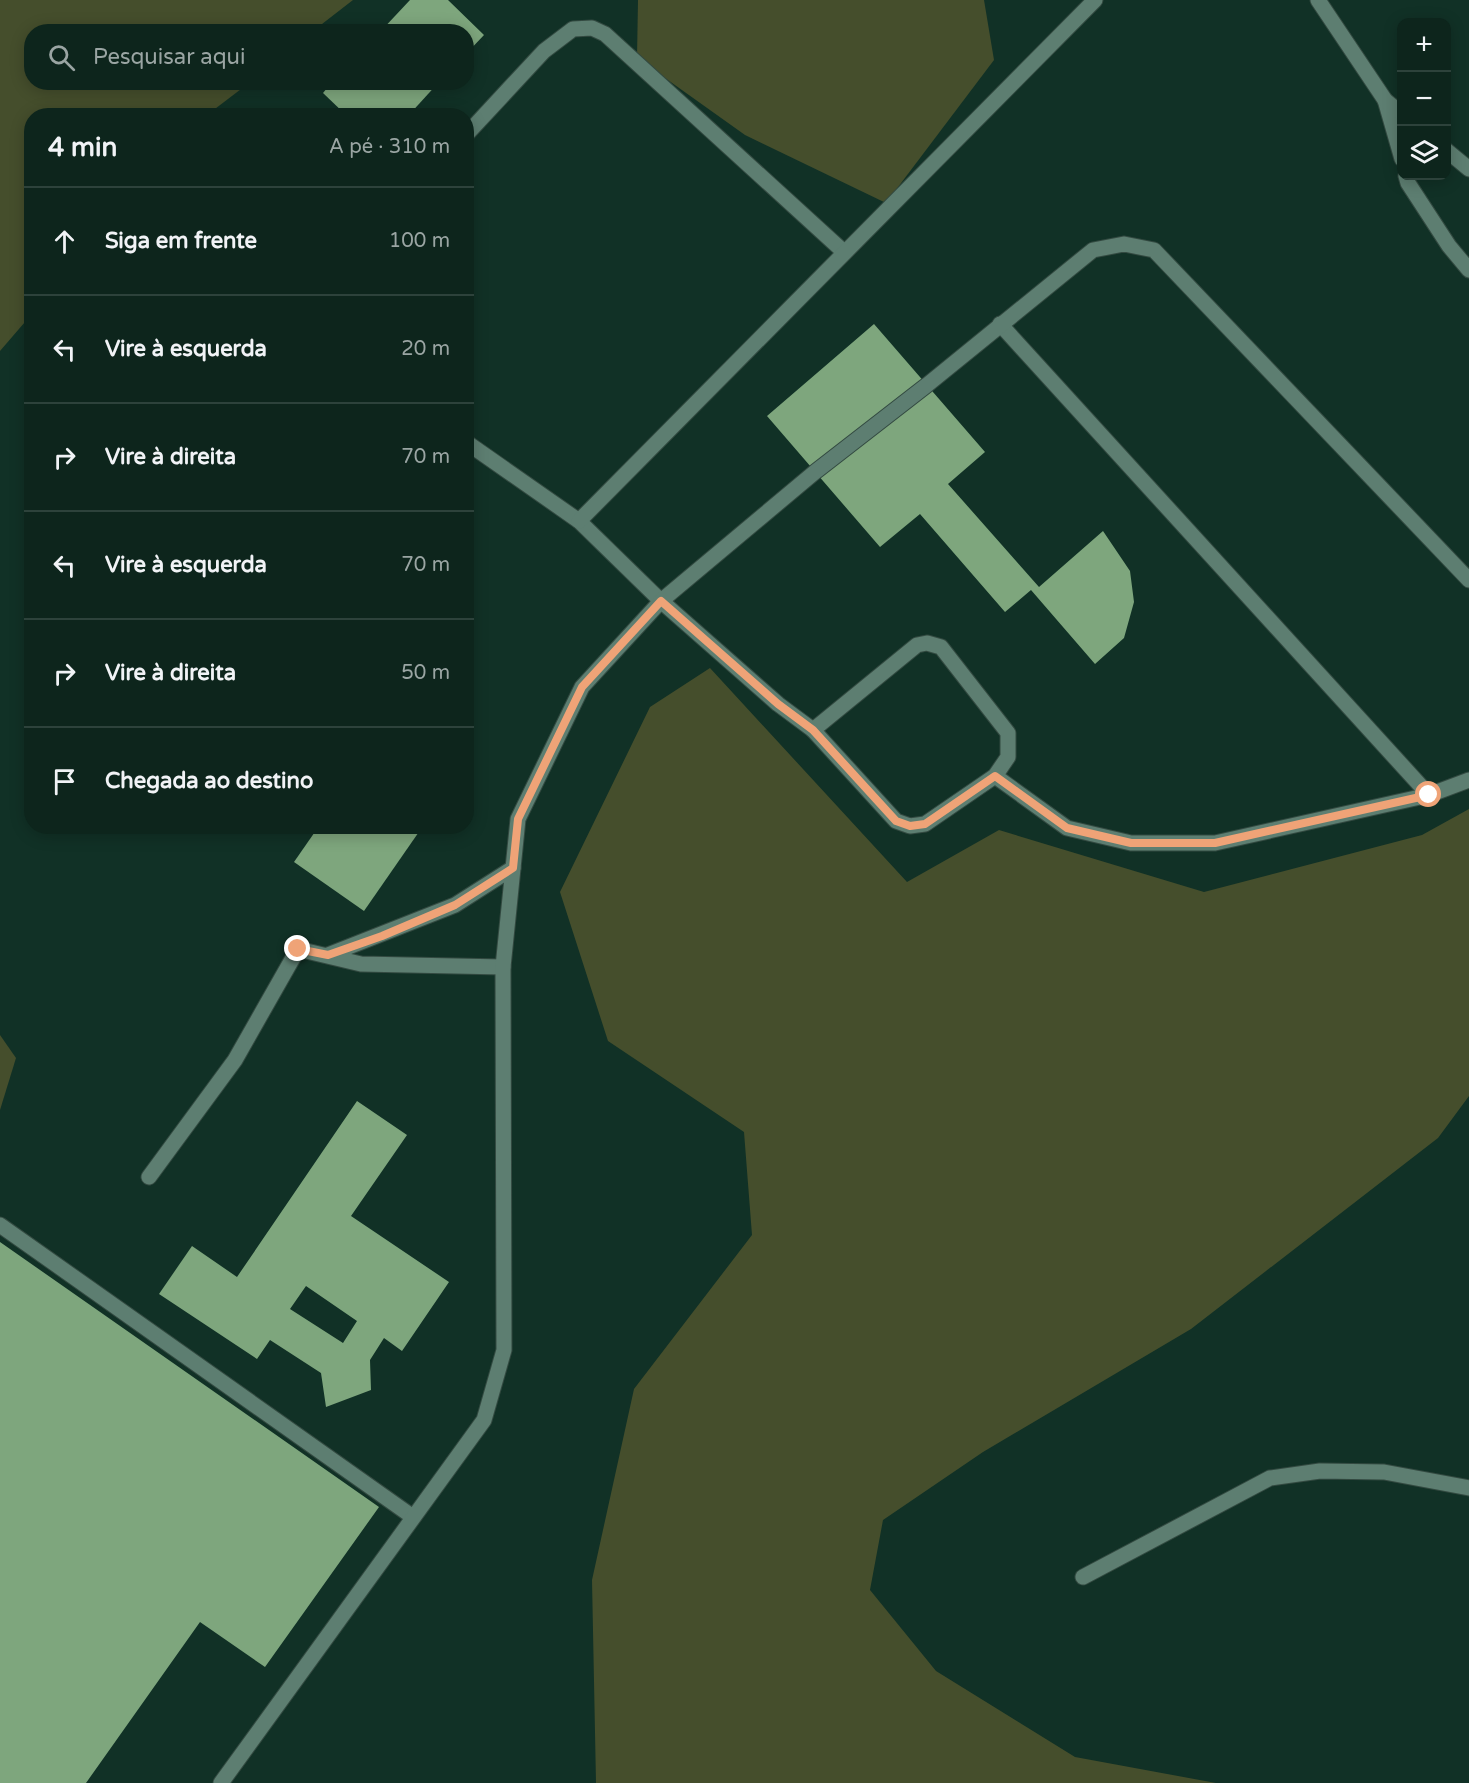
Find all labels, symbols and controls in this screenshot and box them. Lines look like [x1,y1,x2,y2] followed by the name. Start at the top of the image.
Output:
[1397,18,1451,180] map controls
[1397,18,1451,72] button: +
[24,24,474,90] search box
[45,41,78,74] icon: search
[93,44,245,70] text: Pesquisar aqui
[1397,72,1451,126] button: −
[1397,126,1451,180] button: layers
[48,132,117,163] text: 4 min
[329,135,450,159] text: A pé · 310 m
[48,225,81,258] icon: ahead
[105,228,257,254] text: Siga em frente
[389,229,450,253] text: 100 m
[48,333,81,366] icon: left
[105,336,267,362] text: Vire à esquerda
[401,337,450,361] text: 20 m
[48,441,81,474] icon: right
[105,444,236,470] text: Vire à direita
[401,445,450,469] text: 70 m
[48,549,81,582] icon: left
[105,552,267,578] text: Vire à esquerda
[401,553,450,577] text: 70 m
[48,657,81,690] icon: right
[105,660,236,686] text: Vire à direita
[401,661,450,685] text: 50 m
[48,765,81,798] icon: arrive
[105,768,313,794] text: Chegada ao destino
[1415,781,1441,807] route start
[284,935,310,961] route end

